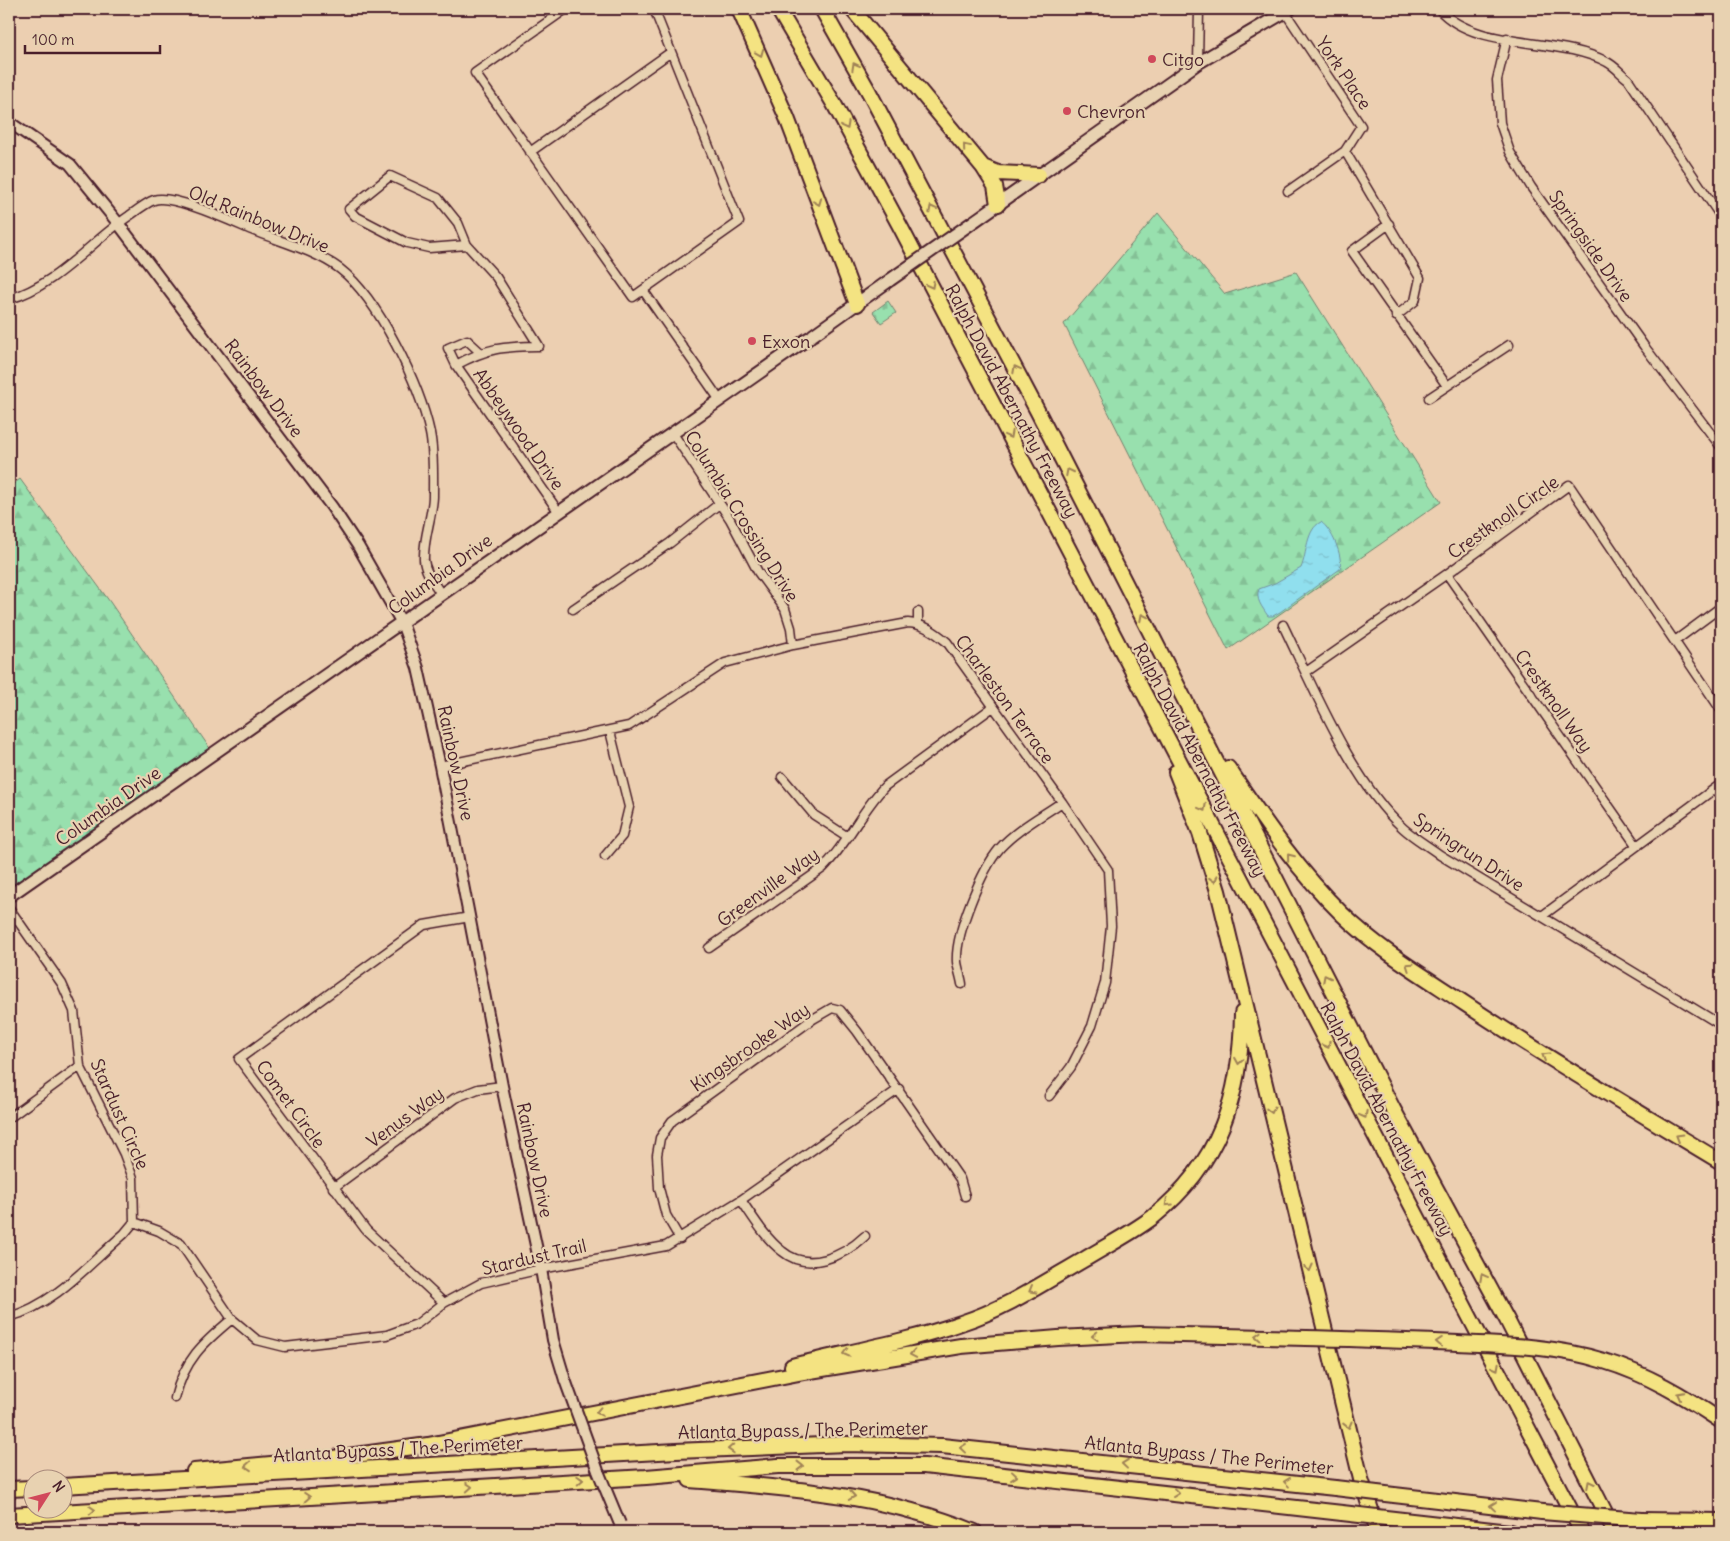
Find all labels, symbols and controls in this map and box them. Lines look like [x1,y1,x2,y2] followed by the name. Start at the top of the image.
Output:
[25,22,160,54] scale bar
[32,30,74,49] text: 100 m
[1311,32,1377,114] street label: York Place
[753,48,764,57] one-way arrow
[1162,48,1204,71] place label: Citgo
[1146,53,1158,65] marker: Citgo
[851,63,861,72] one-way arrow
[1077,100,1145,123] place label: Chevron
[1061,105,1073,117] marker: Chevron
[840,121,850,130] one-way arrow
[964,144,972,153] one-way arrow
[185,180,333,258] street label: Old Rainbow Drive
[1544,186,1638,306] street label: Springside Drive
[812,197,822,205] one-way arrow
[928,206,938,215] one-way arrow
[925,280,935,289] one-way arrow
[940,280,1084,522] street label: Ralph David Abernathy Freeway
[762,330,810,353] place label: Exxon
[220,334,308,442] street label: Rainbow Drive
[746,335,758,347] marker: Exxon
[469,364,569,494] street label: Abbeywood Drive
[1012,365,1022,374] one-way arrow
[680,426,804,606] street label: Columbia Crossing Drive
[1003,430,1013,439] one-way arrow
[1065,468,1075,477] one-way arrow
[1443,470,1563,564] street label: Crestknoll Circle
[383,528,497,620] street label: Columbia Drive
[1139,613,1149,622] one-way arrow
[951,630,1059,768] street label: Charleston Terrace
[1128,639,1272,881] street label: Ralph David Abernathy Freeway
[1510,645,1598,757] street label: Crestknoll Way
[433,703,479,823] street label: Rainbow Drive
[51,761,165,851] street label: Columbia Drive
[1197,802,1207,811] one-way arrow
[1409,808,1529,896] street label: Springrun Drive
[713,842,823,932] street label: Greenville Way
[1287,853,1296,862] one-way arrow
[1209,875,1219,883] one-way arrow
[1405,963,1414,973] one-way arrow
[1322,975,1332,984] one-way arrow
[686,997,814,1097] street label: Kingsbrooke Way
[1315,998,1459,1240] street label: Ralph David Abernathy Freeway
[1321,1040,1331,1049] one-way arrow
[1541,1052,1550,1062] one-way arrow
[85,1055,155,1173] street label: Stardust Circle
[251,1055,331,1153] street label: Comet Circle
[1235,1056,1245,1065] one-way arrow
[362,1081,448,1153] street label: Venus Way
[512,1100,558,1220] street label: Rainbow Drive
[1265,1105,1276,1114] one-way arrow
[1358,1109,1368,1118] one-way arrow
[1676,1133,1685,1143] one-way arrow
[1165,1197,1174,1206] one-way arrow
[480,1234,588,1280] street label: Stardust Trail
[1304,1263,1314,1271] one-way arrow
[1480,1273,1490,1282] one-way arrow
[1028,1284,1037,1294] one-way arrow
[1091,1331,1099,1342] one-way arrow
[1253,1331,1261,1341] one-way arrow
[1435,1337,1443,1348] one-way arrow
[841,1347,850,1358] one-way arrow
[909,1348,918,1358] one-way arrow
[1490,1362,1500,1371] one-way arrow
[1677,1391,1686,1401] one-way arrow
[594,1406,603,1416] one-way arrow
[678,1416,929,1444] street label: Atlanta Bypass / The Perimeter
[1342,1421,1353,1430] one-way arrow
[1083,1430,1335,1480] street label: Atlanta Bypass / The Perimeter
[273,1431,524,1467] street label: Atlanta Bypass / The Perimeter
[727,1443,735,1454] one-way arrow
[959,1443,967,1454] one-way arrow
[1121,1459,1129,1470] one-way arrow
[244,1460,252,1471] one-way arrow
[796,1461,804,1471] one-way arrow
[22,1468,72,1518] north arrow
[1011,1470,1019,1481] one-way arrow
[576,1474,584,1485] one-way arrow
[48,1477,69,1496] text: N
[1282,1477,1290,1488] one-way arrow
[1586,1480,1596,1489] one-way arrow
[465,1481,473,1492] one-way arrow
[1172,1487,1180,1498] one-way arrow
[847,1491,856,1501] one-way arrow
[303,1492,311,1503] one-way arrow
[1489,1501,1497,1512] one-way arrow
[89,1504,97,1515] one-way arrow

